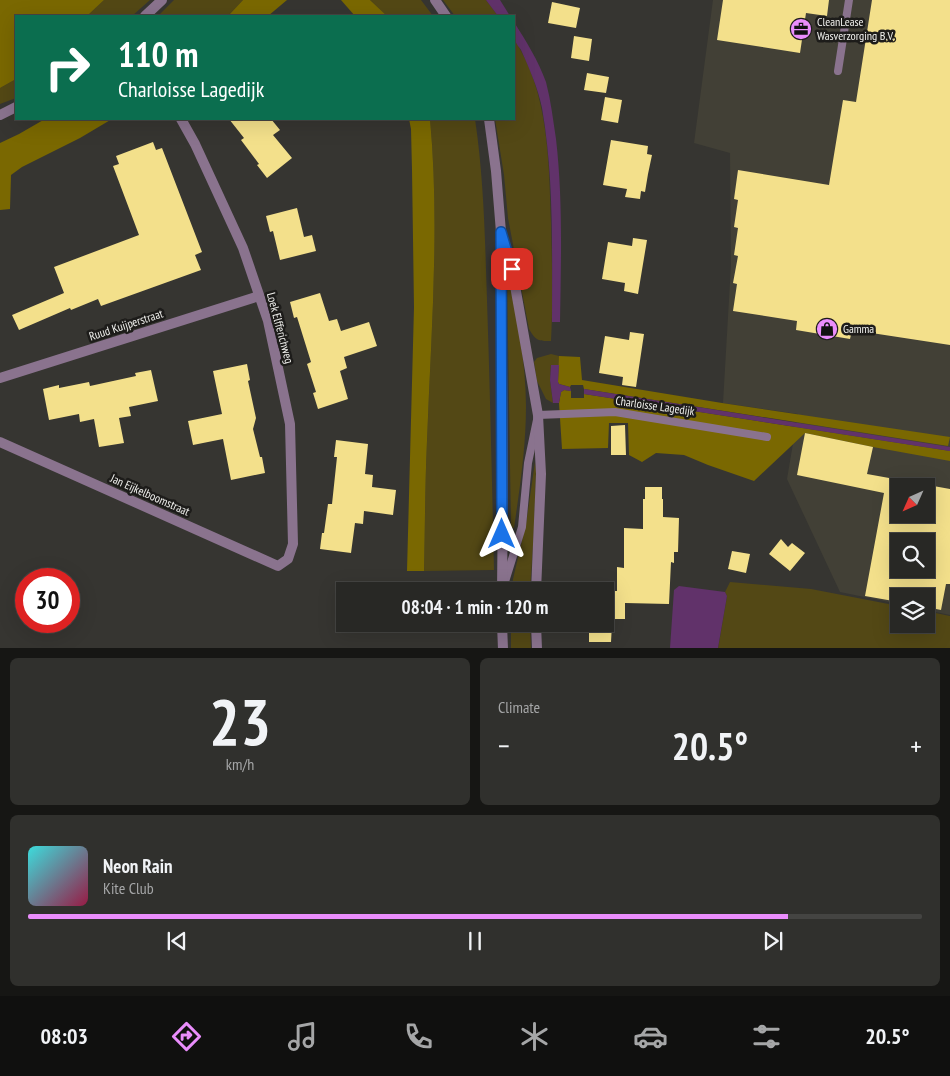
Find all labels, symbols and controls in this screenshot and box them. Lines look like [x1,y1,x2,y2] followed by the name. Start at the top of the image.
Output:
[817,14,894,43] place label: CleanLease Wasverzorging B.V.
[789,17,813,41] office icon: CleanLease Wasverzorging B.V.
[118,31,199,77] text: 110 m
[35,35,100,100] icon: right
[118,75,264,103] text: Charloisse Lagedijk
[491,248,533,290] pin
[498,255,526,283] icon: arrive
[264,291,297,365] street label: Loek Elfferichweg
[87,305,165,344] street label: Ruud Kuijperstraat
[815,317,839,341] shop icon: Gamma
[843,321,874,336] place label: Gamma
[614,393,696,419] street label: Charloisse Lagedijk
[107,470,193,519] street label: Jan Eijkelboomstraat
[890,478,935,522] north arrow
[890,478,935,633] map controls
[475,507,527,559] position arrow
[890,533,935,578] button: search
[15,568,80,633] speed limit sign: 30
[890,588,935,633] button: layers
[402,595,548,619] text: 08:04 · 1 min · 120 m
[209,679,271,763] text: 23
[498,697,540,717] text: Climate
[672,721,748,770] text: 20.5°
[498,727,510,764] text: −
[910,727,922,764] text: +
[226,754,254,774] text: km/h
[103,854,172,878] text: Neon Rain
[103,878,154,898] text: Kite Club
[163,927,191,955] icon: previous
[461,927,489,955] icon: pause
[759,927,787,955] icon: next
[169,1019,204,1054] icon: directions
[285,1019,320,1054] icon: music
[401,1019,436,1054] icon: phone
[517,1019,552,1054] icon: climate
[633,1019,668,1054] icon: car
[749,1019,784,1054] icon: filters
[41,1022,88,1050] text: 08:03
[865,1022,909,1050] text: 20.5°

